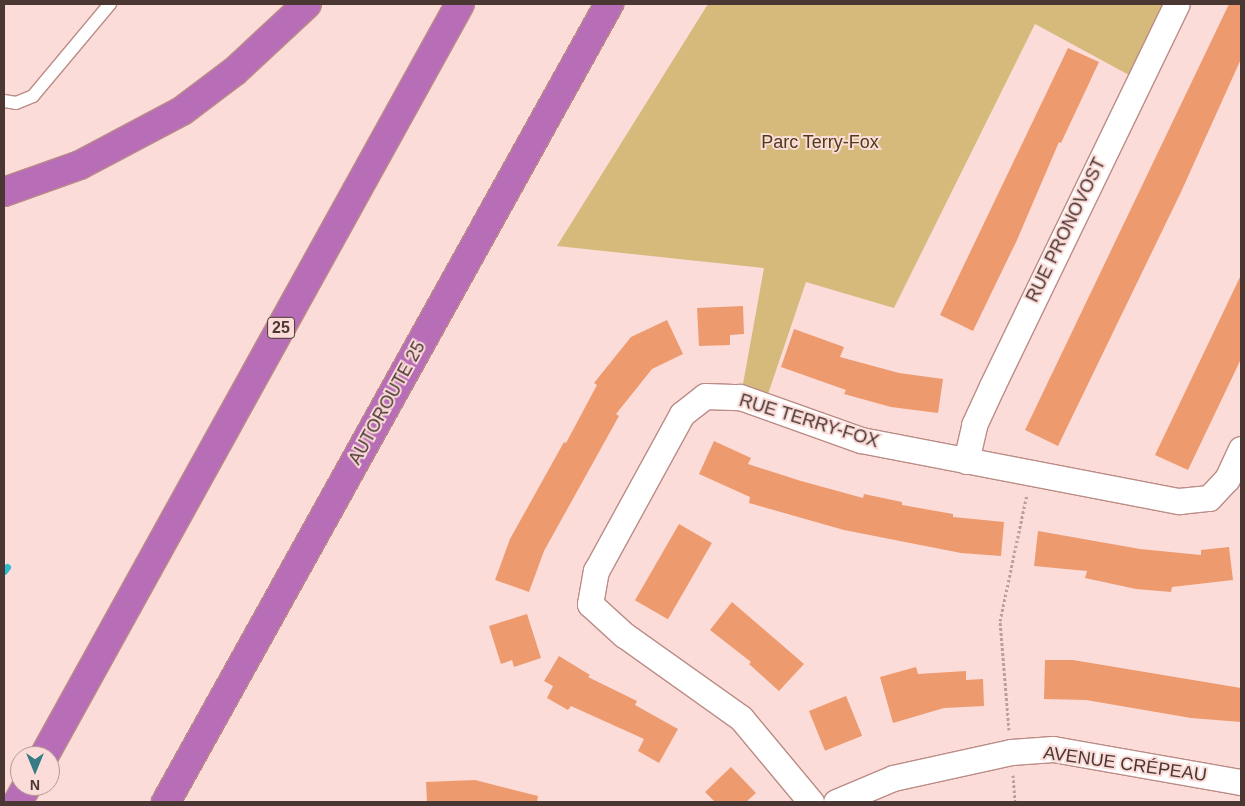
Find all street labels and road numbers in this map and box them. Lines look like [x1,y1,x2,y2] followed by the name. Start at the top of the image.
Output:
[1022,154,1110,306] street label: RUE PRONOVOST
[266,314,296,342] road number: 25
[344,338,430,468] street label: AUTOROUTE 25
[736,389,882,453] street label: RUE TERRY-FOX
[1042,742,1208,786] street label: AVENUE CRÉPEAU

